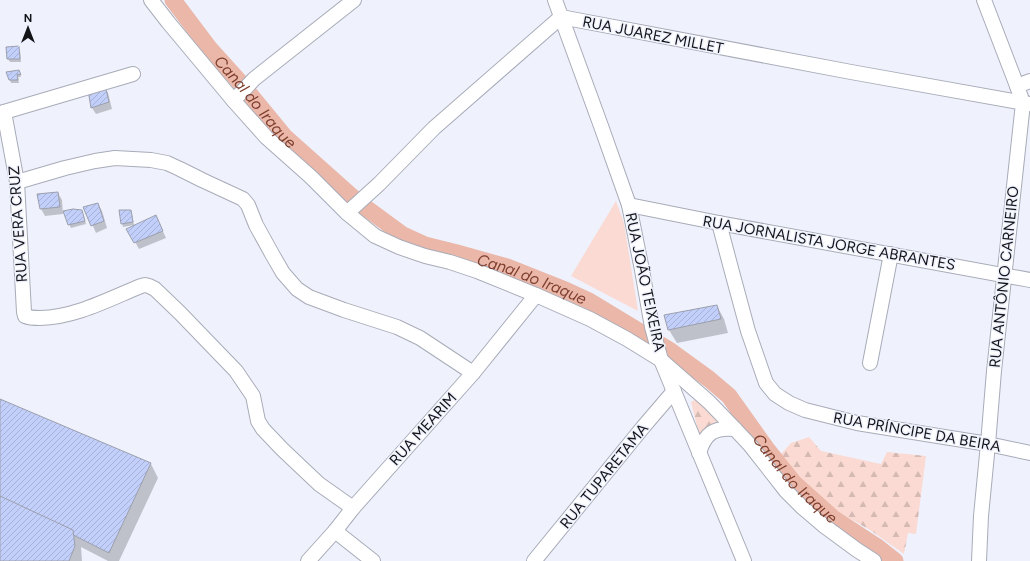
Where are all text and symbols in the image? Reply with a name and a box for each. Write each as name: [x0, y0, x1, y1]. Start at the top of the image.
north arrow: [8, 8, 48, 48]
text: N: [24, 12, 32, 25]
street label: RUA JUAREZ MILLET: [581, 12, 726, 58]
water label: Canal do Iraque: [211, 51, 300, 152]
street label: RUA VERA CRUZ: [5, 165, 31, 283]
street label: RUA ANTÔNIO CARNEIRO: [986, 185, 1022, 369]
street label: RUA JOÃO TEIXEIRA: [621, 211, 669, 353]
street label: RUA JORNALISTA JORGE ABRANTES: [701, 212, 957, 274]
water label: Canal do Iraque: [475, 250, 590, 308]
street label: RUA MEARIM: [386, 389, 460, 469]
street label: RUA PRÍNCIPE DA BEIRA: [832, 408, 1002, 456]
street label: RUA TUPARETAMA: [556, 420, 652, 532]
water label: Canal do Iraque: [749, 430, 842, 527]

